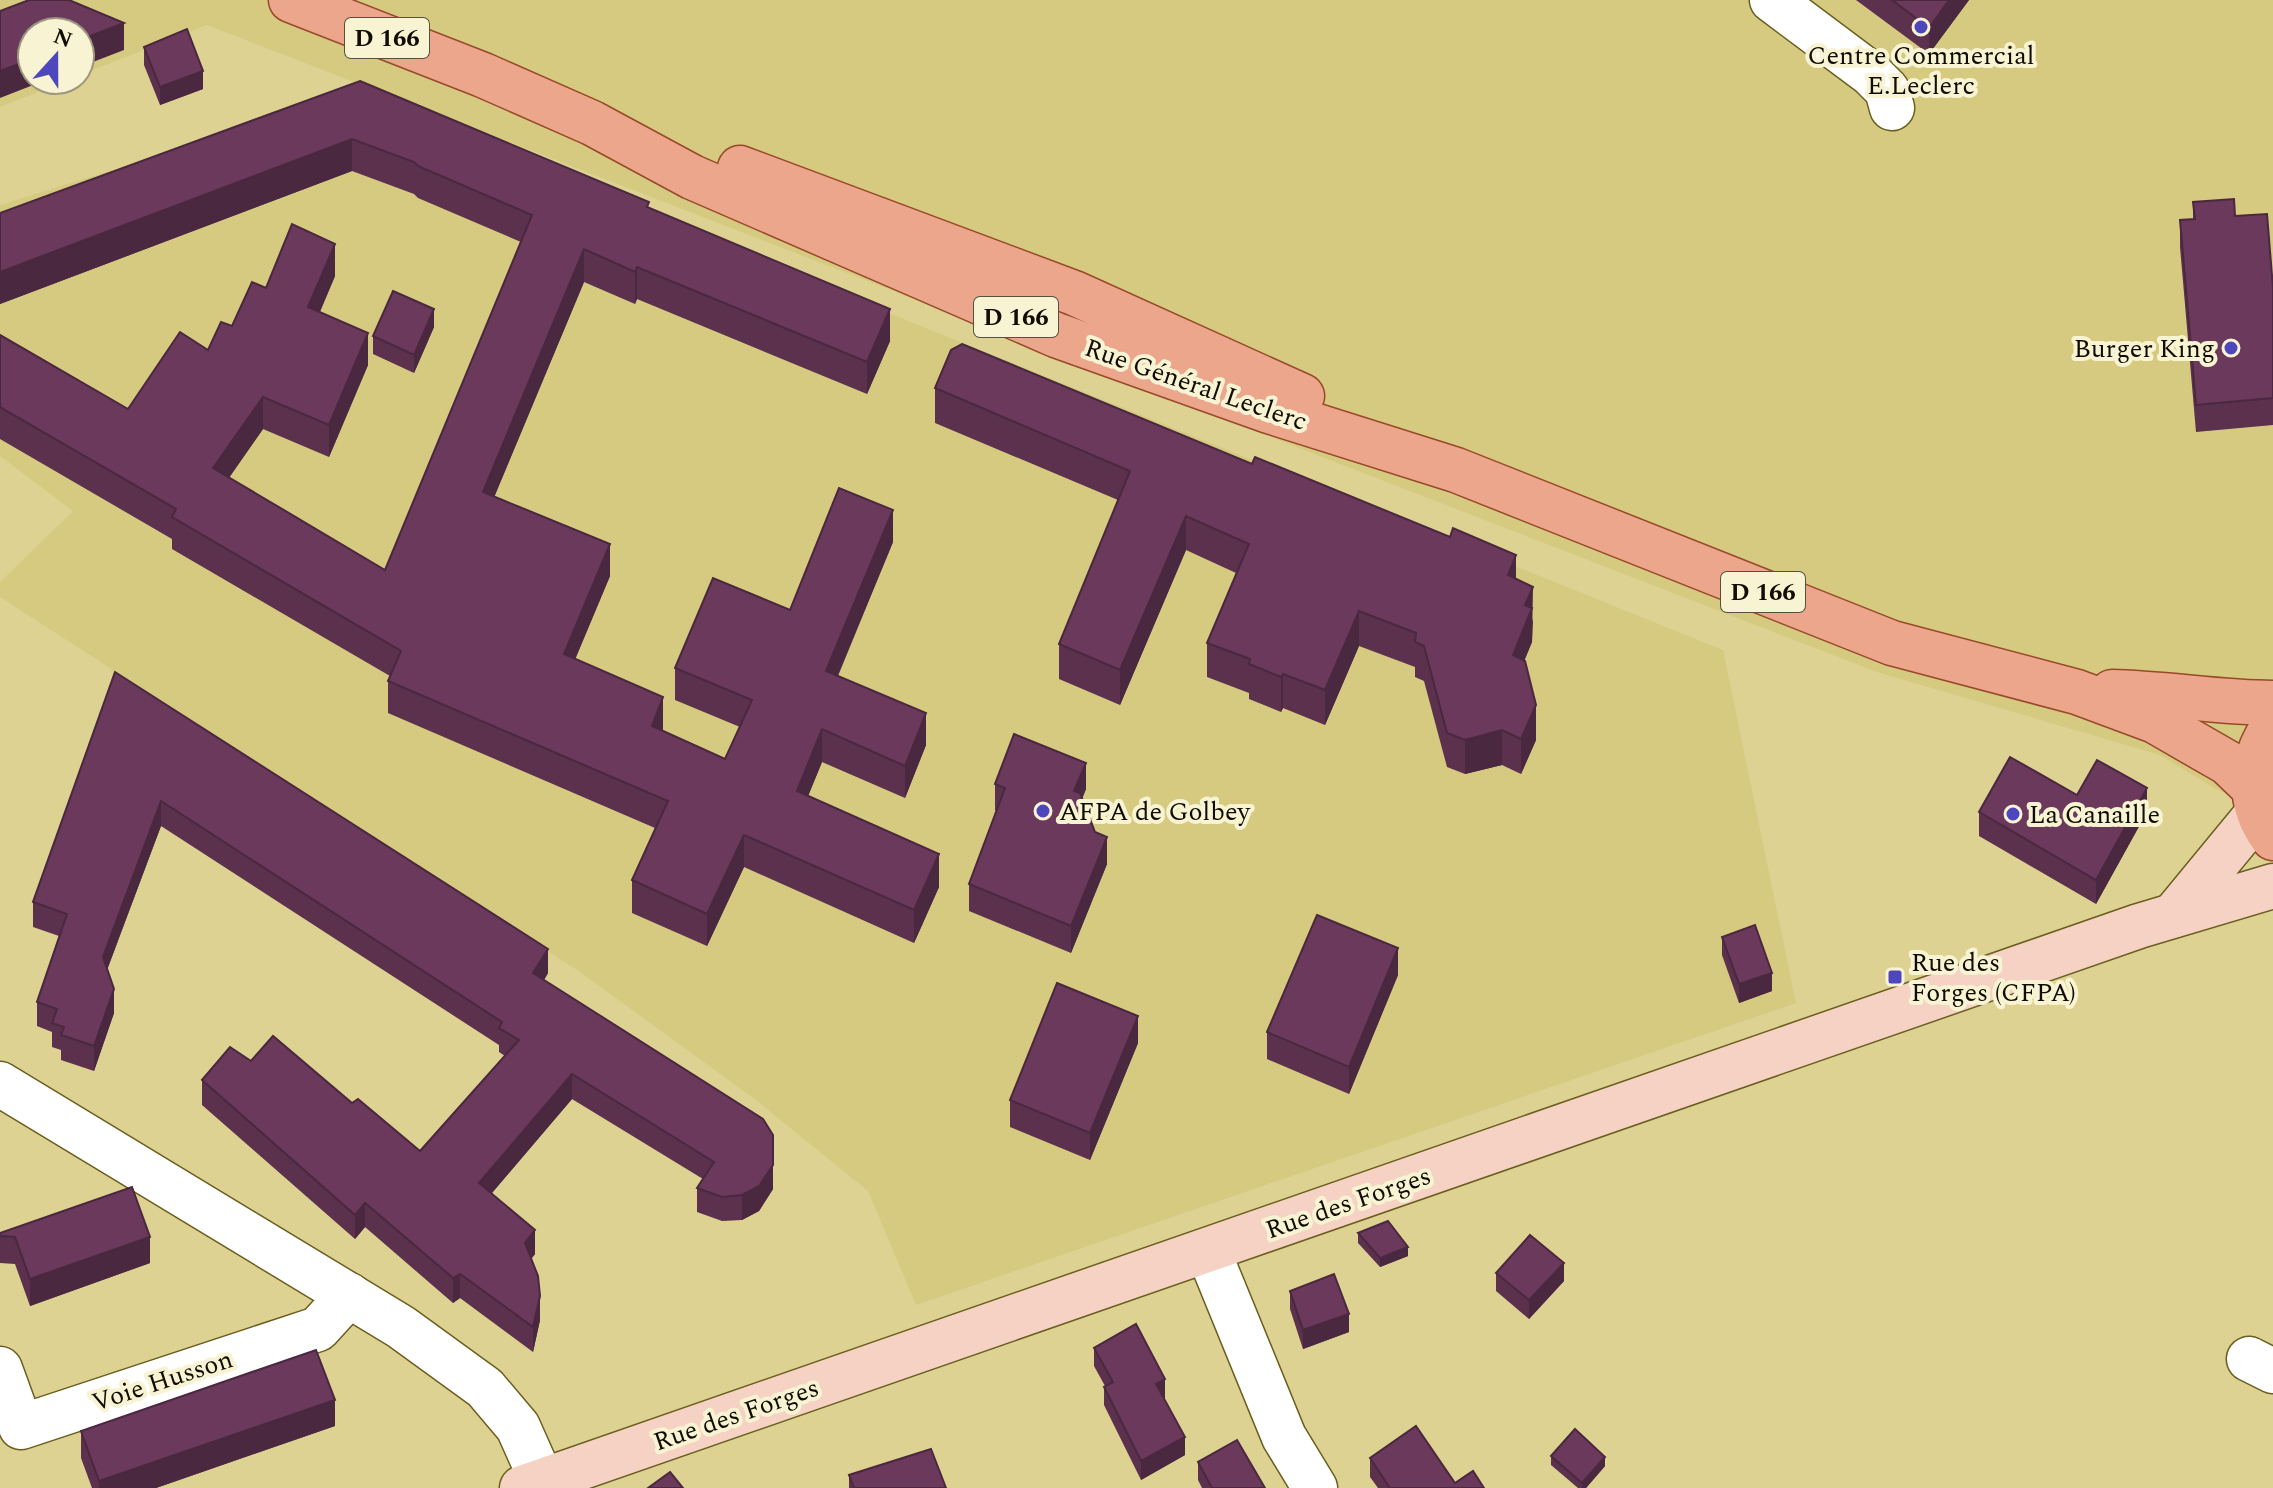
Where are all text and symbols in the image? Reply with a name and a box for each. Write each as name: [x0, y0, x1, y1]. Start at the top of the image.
north arrow: [16, 16, 96, 96]
road number: D 166: [345, 18, 429, 58]
marker: Centre Commercial E.Leclerc: [1912, 18, 1930, 36]
text: N: [48, 20, 77, 57]
place label: Centre Commercial E.Leclerc: [1808, 36, 2034, 106]
road number: D 166: [974, 297, 1058, 337]
street label: Rue Général Leclerc: [1079, 328, 1312, 442]
place label: Burger King: [2074, 329, 2215, 369]
marker: Burger King: [2222, 339, 2240, 357]
road number: D 166: [1721, 572, 1805, 612]
place label: AFPA de Golbey: [1059, 792, 1252, 832]
place label: La Canaille: [2029, 795, 2160, 835]
marker: AFPA de Golbey: [1034, 802, 1052, 820]
marker: La Canaille: [2004, 805, 2022, 823]
place label: Rue des Forges (CFPA): [1911, 943, 2076, 1013]
marker: Rue des Forges (CFPA): [1886, 968, 1904, 986]
street label: Rue des Forges: [1260, 1156, 1437, 1250]
street label: Voie Husson: [87, 1339, 238, 1423]
street label: Rue des Forges: [648, 1368, 825, 1462]

